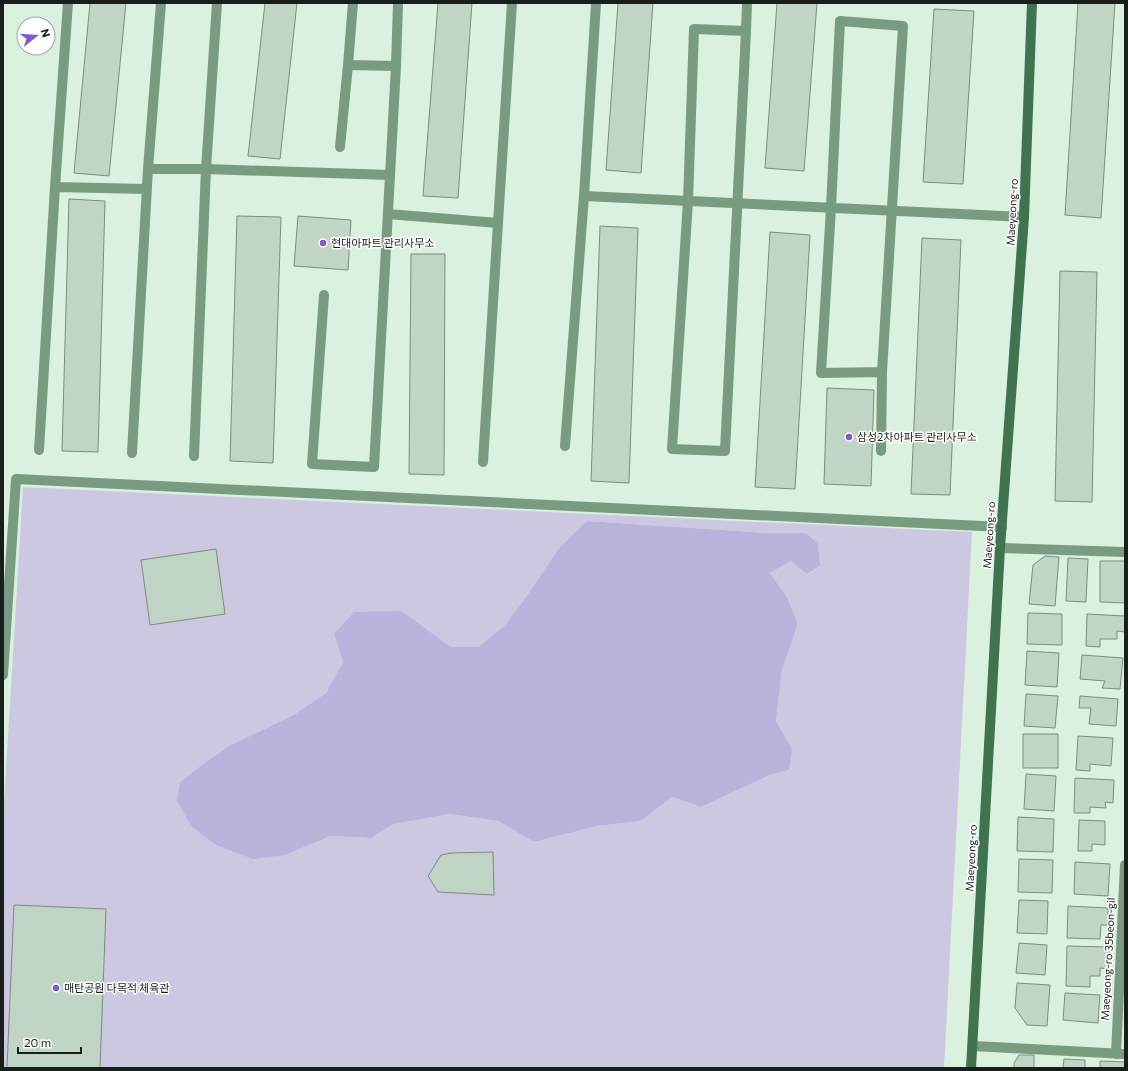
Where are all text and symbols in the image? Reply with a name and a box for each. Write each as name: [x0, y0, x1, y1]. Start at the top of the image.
north arrow: [16, 16, 56, 56]
text: N: [39, 27, 53, 39]
street label: Maeyeong-ro: [1003, 178, 1020, 246]
place label: 현대아파트 관리사무소: [331, 236, 434, 249]
marker: 현대아파트 관리사무소: [318, 238, 328, 248]
place label: 삼성2차아파트 관리사무소: [857, 430, 977, 443]
marker: 삼성2차아파트 관리사무소: [844, 432, 854, 442]
street label: Maeyeong-ro: [980, 501, 997, 569]
street label: Maeyeong-ro: [962, 824, 979, 892]
street label: Maeyeong-ro 35beon-gil: [1098, 897, 1117, 1021]
place label: 매탄공원 다목적 체육관: [64, 981, 169, 994]
marker: 매탄공원 다목적 체육관: [51, 983, 61, 993]
scale bar: [18, 1029, 81, 1055]
text: 20 m: [24, 1035, 51, 1049]

